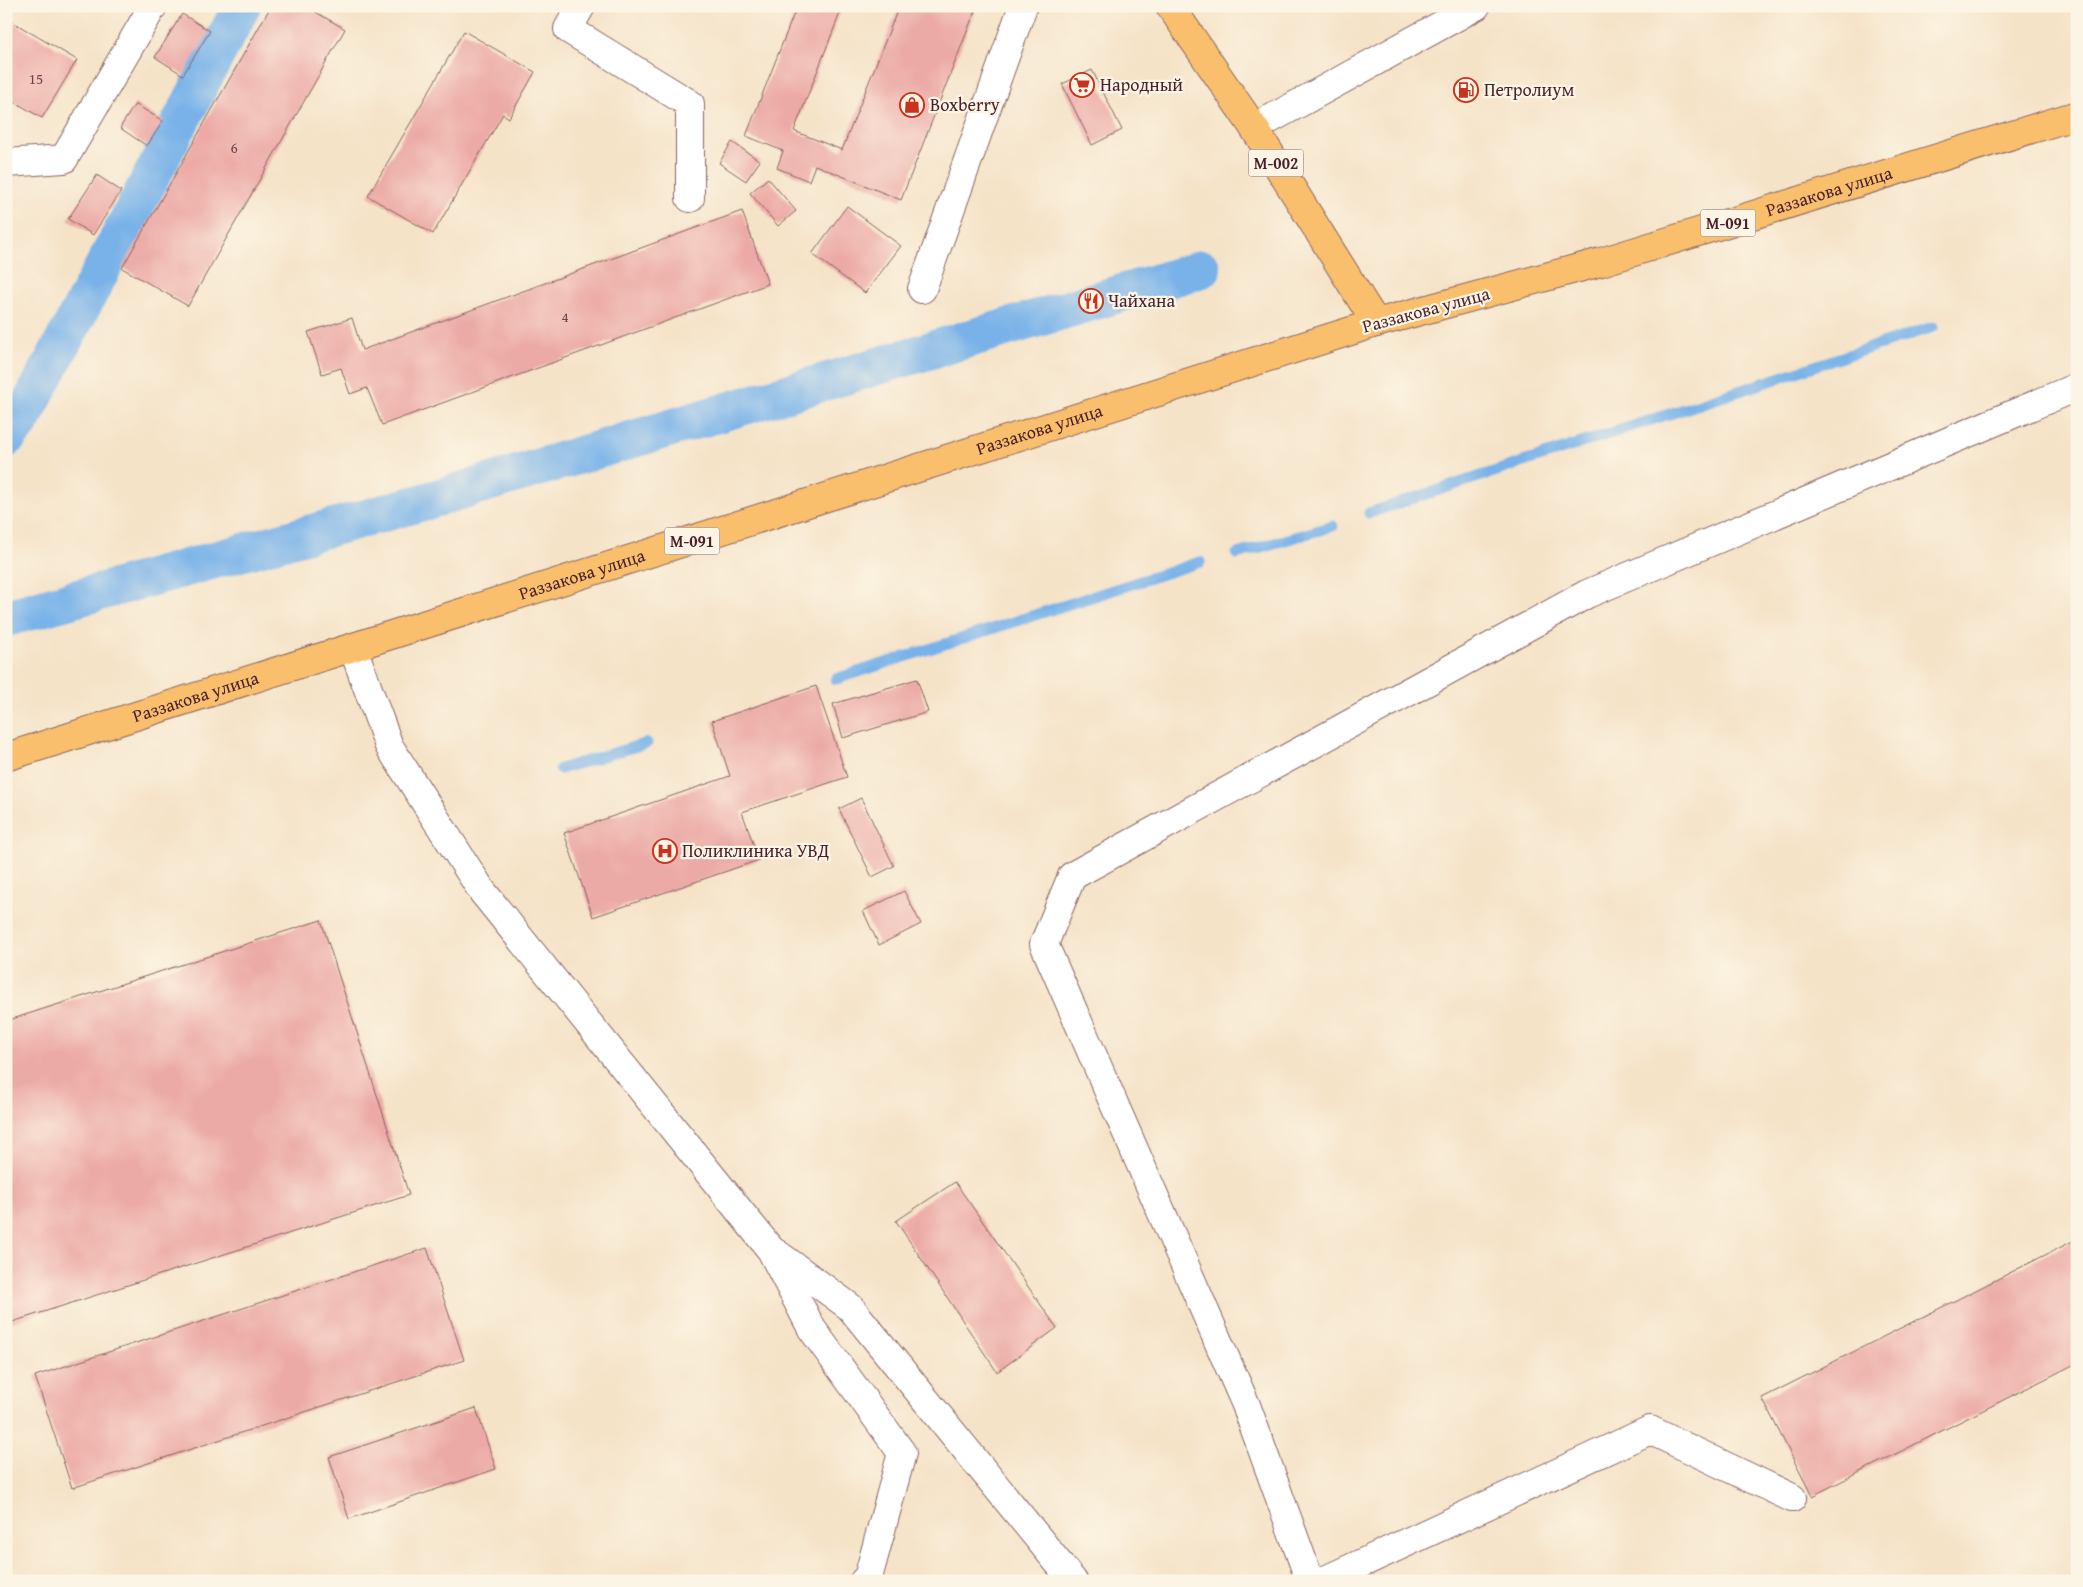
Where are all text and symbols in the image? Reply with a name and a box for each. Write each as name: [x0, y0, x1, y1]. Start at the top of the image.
house number: 15: [29, 68, 43, 89]
place label: Народный: [1100, 71, 1183, 98]
supermarket icon: Народный: [1069, 72, 1095, 98]
place label: Петролиум: [1484, 76, 1574, 103]
fuel station icon: Петролиум: [1453, 77, 1479, 103]
place label: Boxberry: [930, 91, 1000, 118]
shop icon: Boxberry: [899, 92, 925, 118]
house number: 6: [230, 137, 238, 158]
road number: M-002: [1248, 150, 1304, 177]
street label: Раззакова улица: [1762, 159, 1896, 223]
road number: М-091: [1700, 210, 1756, 237]
street label: Раззакова улица: [1359, 279, 1493, 340]
place label: Чайхана: [1108, 287, 1175, 314]
restaurant icon: Чайхана: [1078, 288, 1104, 314]
house number: 4: [561, 306, 569, 327]
street label: Раззакова улица: [973, 396, 1106, 462]
road number: М-091: [664, 528, 720, 554]
street label: Раззакова улица: [515, 541, 649, 607]
street label: Раззакова улица: [129, 664, 263, 729]
place label: Поликлиника УВД: [682, 837, 829, 864]
hospital icon: Поликлиника УВД: [652, 838, 678, 864]

